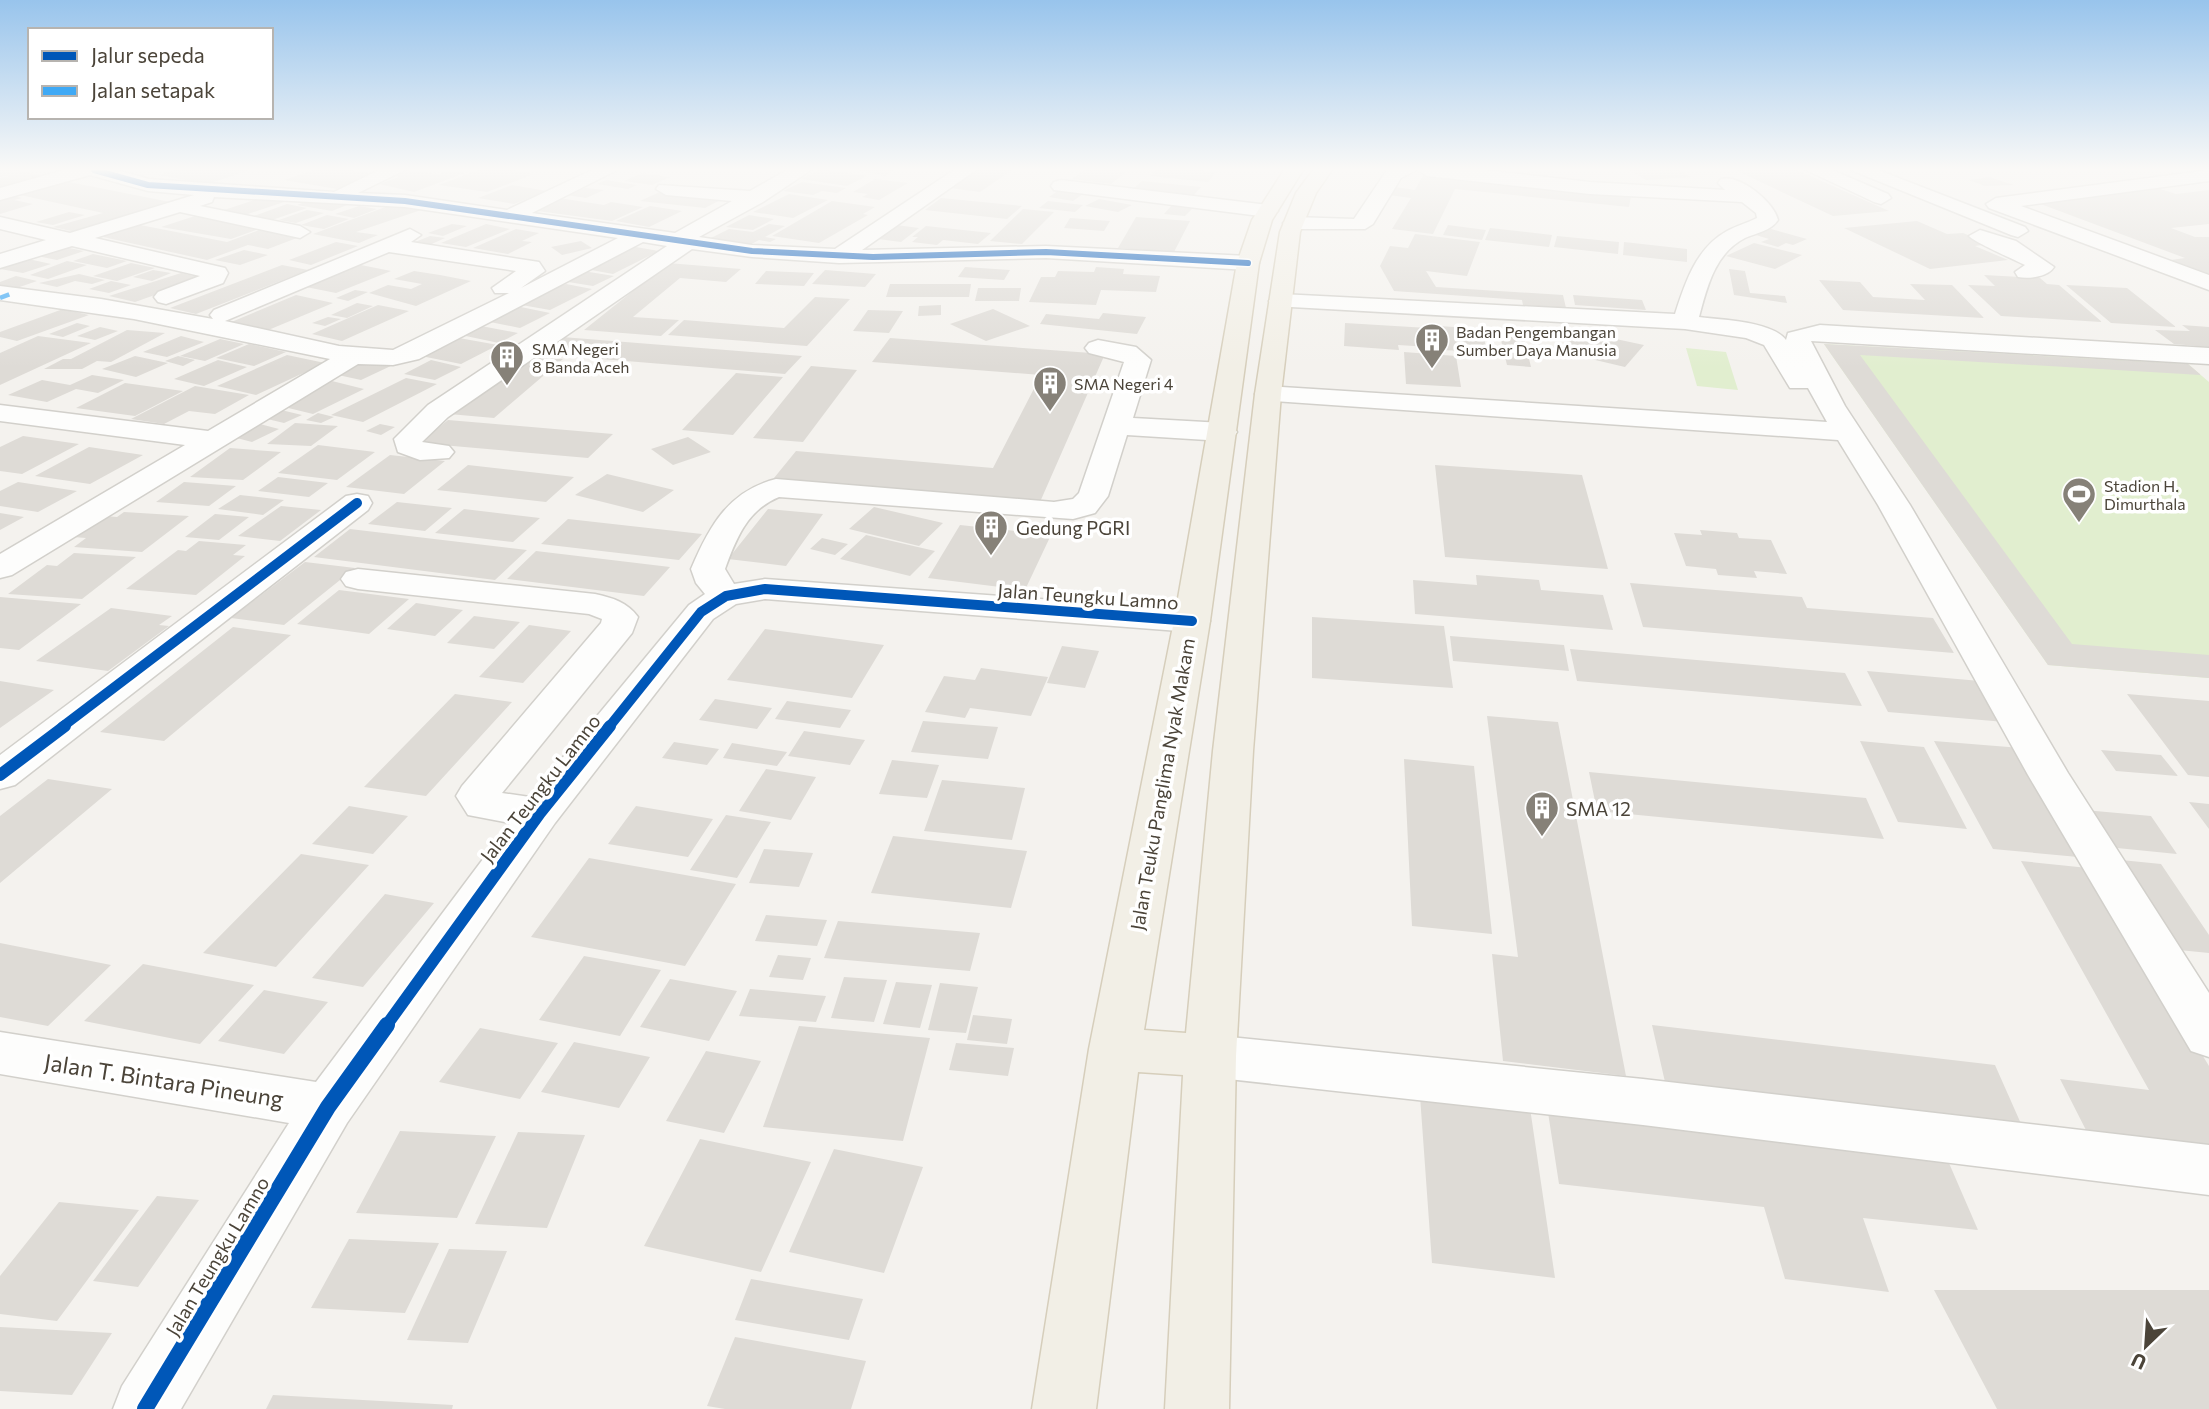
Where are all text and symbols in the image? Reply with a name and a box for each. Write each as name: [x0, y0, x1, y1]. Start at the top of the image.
legend: [28, 28, 273, 119]
text: Jalur sepeda: [91, 42, 205, 67]
text: Jalan setapak: [91, 77, 215, 102]
building icon: Badan Pengembangan Sumber Daya Manusia: [1413, 321, 1451, 370]
place label: Badan Pengembangan Sumber Daya Manusia: [1456, 322, 1617, 359]
building icon: SMA Negeri 8 Banda Aceh: [488, 338, 526, 387]
place label: SMA Negeri 8 Banda Aceh: [532, 339, 630, 376]
building icon: SMA Negeri 4: [1031, 364, 1069, 413]
place label: SMA Negeri 4: [1074, 374, 1174, 393]
sports icon: Stadion H. Dimurthala: [2060, 475, 2098, 524]
place label: Stadion H. Dimurthala: [2104, 476, 2186, 513]
building icon: Gedung PGRI: [972, 508, 1010, 557]
place label: Gedung PGRI: [1016, 516, 1130, 539]
street label: Jalan Teungku Lamno: [997, 578, 1179, 614]
street label: Jalan Teuku Panglima Nyak Makam: [1125, 636, 1199, 932]
street label: Jalan Teungku Lamno: [475, 709, 605, 867]
building icon: SMA 12: [1523, 789, 1561, 838]
place label: SMA 12: [1566, 797, 1631, 820]
street label: Jalan T. Bintara Pineung: [42, 1047, 286, 1113]
street label: Jalan Teungku Lamno: [160, 1172, 274, 1340]
north arrow: [2111, 1311, 2181, 1381]
text: U: [2127, 1349, 2150, 1375]

